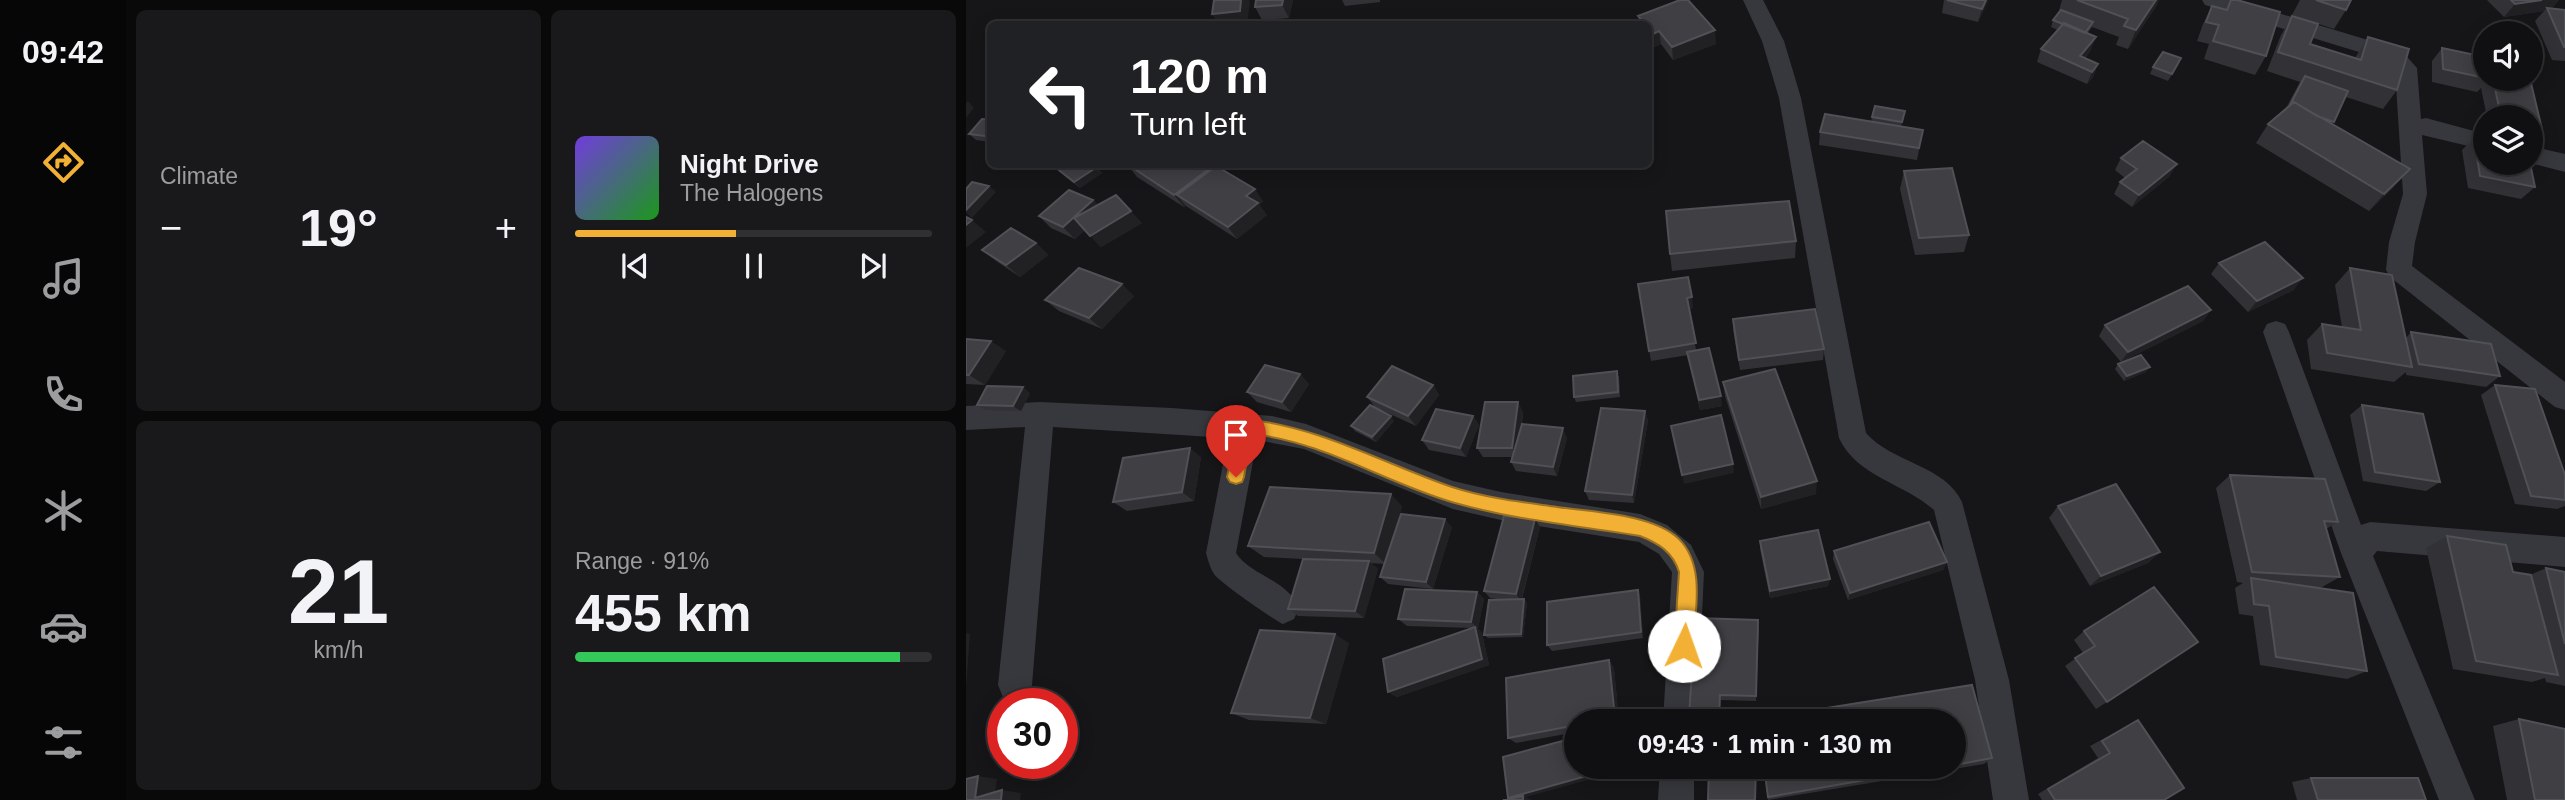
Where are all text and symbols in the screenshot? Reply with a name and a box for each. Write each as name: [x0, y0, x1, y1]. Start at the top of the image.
map controls: [2473, 21, 2543, 175]
button: sound: [2473, 21, 2543, 91]
text: 09:42: [22, 34, 104, 70]
icon: left: [1015, 49, 1106, 140]
text: 120 m: [1130, 49, 1269, 103]
button: layers: [2473, 105, 2543, 175]
text: Turn left: [1130, 106, 1246, 142]
icon: directions: [39, 138, 88, 187]
text: Night Drive: [680, 149, 819, 179]
text: Climate: [160, 163, 238, 189]
text: The Halogens: [680, 180, 823, 206]
text: 19°: [299, 199, 378, 257]
text: −: [160, 207, 182, 249]
text: +: [495, 207, 517, 249]
icon: previous: [616, 247, 654, 285]
icon: pause: [735, 247, 773, 285]
icon: next: [854, 247, 892, 285]
icon: music: [39, 254, 88, 303]
icon: phone: [39, 370, 88, 419]
pin: [1206, 405, 1266, 477]
icon: arrive: [1217, 416, 1255, 454]
icon: climate: [39, 486, 88, 535]
text: 21: [288, 541, 389, 642]
text: Range · 91%: [575, 548, 709, 574]
text: 455 km: [575, 584, 751, 642]
icon: car: [39, 602, 88, 651]
position arrow: [1647, 609, 1721, 683]
text: km/h: [314, 637, 363, 663]
speed limit sign: 30: [987, 688, 1078, 779]
icon: filters: [39, 718, 88, 767]
text: 09:43 · 1 min · 130 m: [1638, 729, 1892, 759]

